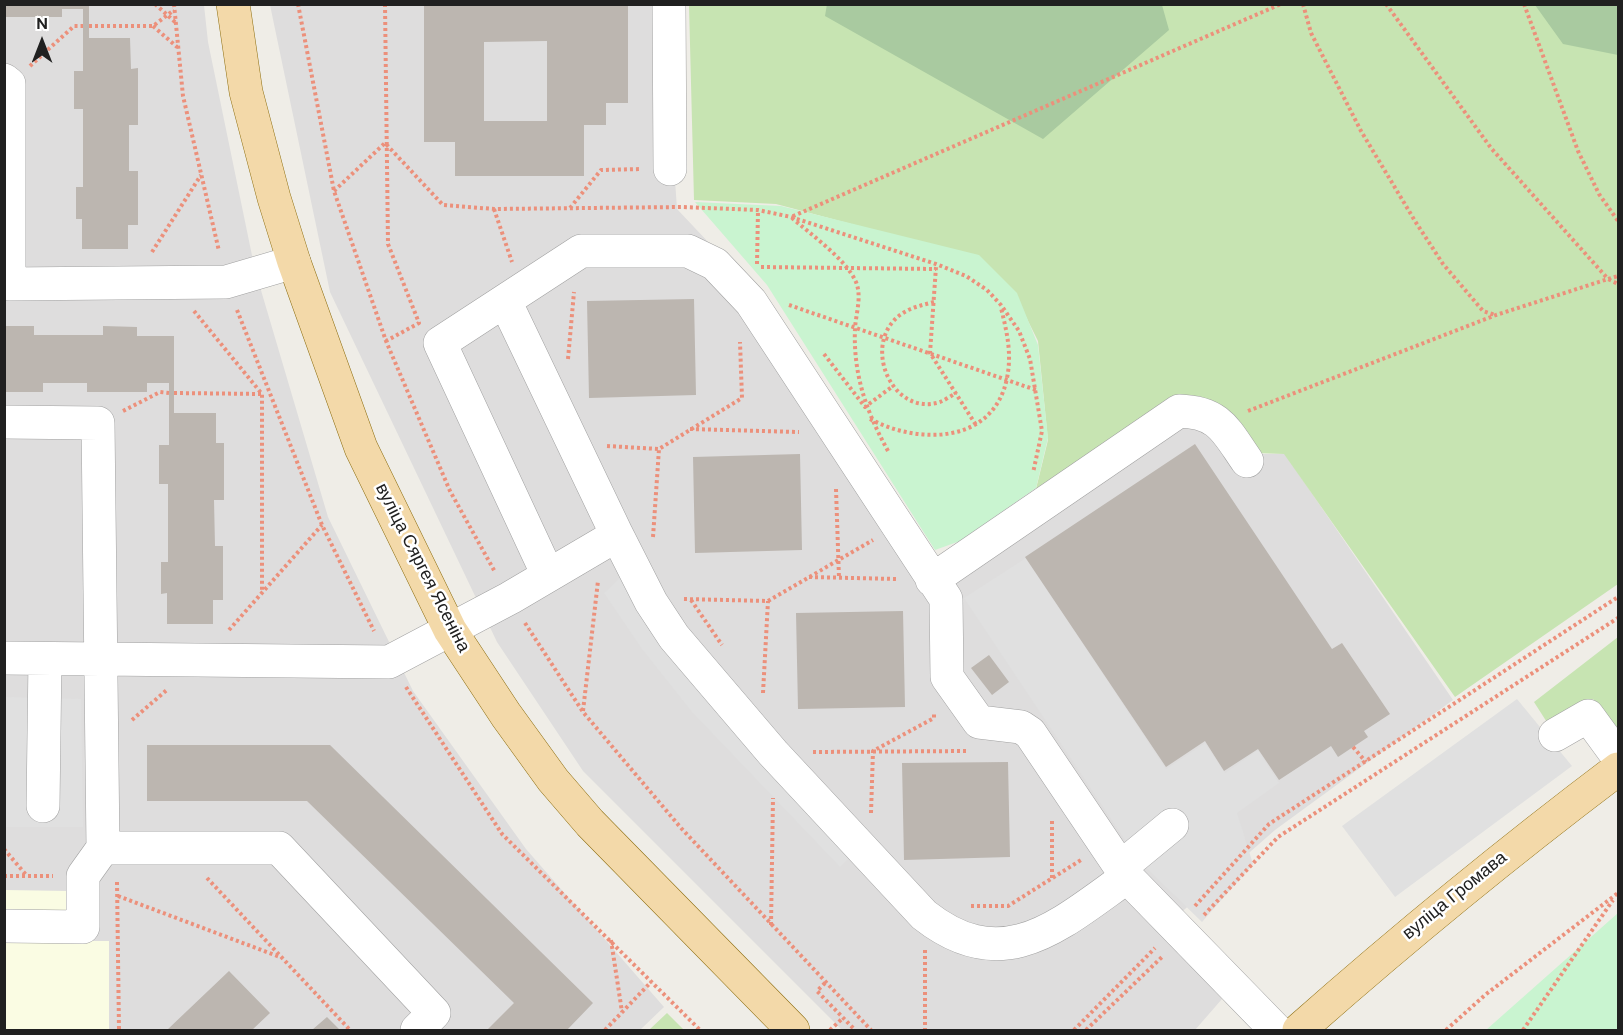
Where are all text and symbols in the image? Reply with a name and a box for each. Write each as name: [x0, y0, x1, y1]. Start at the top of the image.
north arrow: [12, 12, 72, 72]
text: N: [36, 13, 48, 34]
street label: вуліца Сяргея Ясеніна: [370, 480, 474, 656]
street label: вуліца Громава: [1399, 847, 1511, 945]

